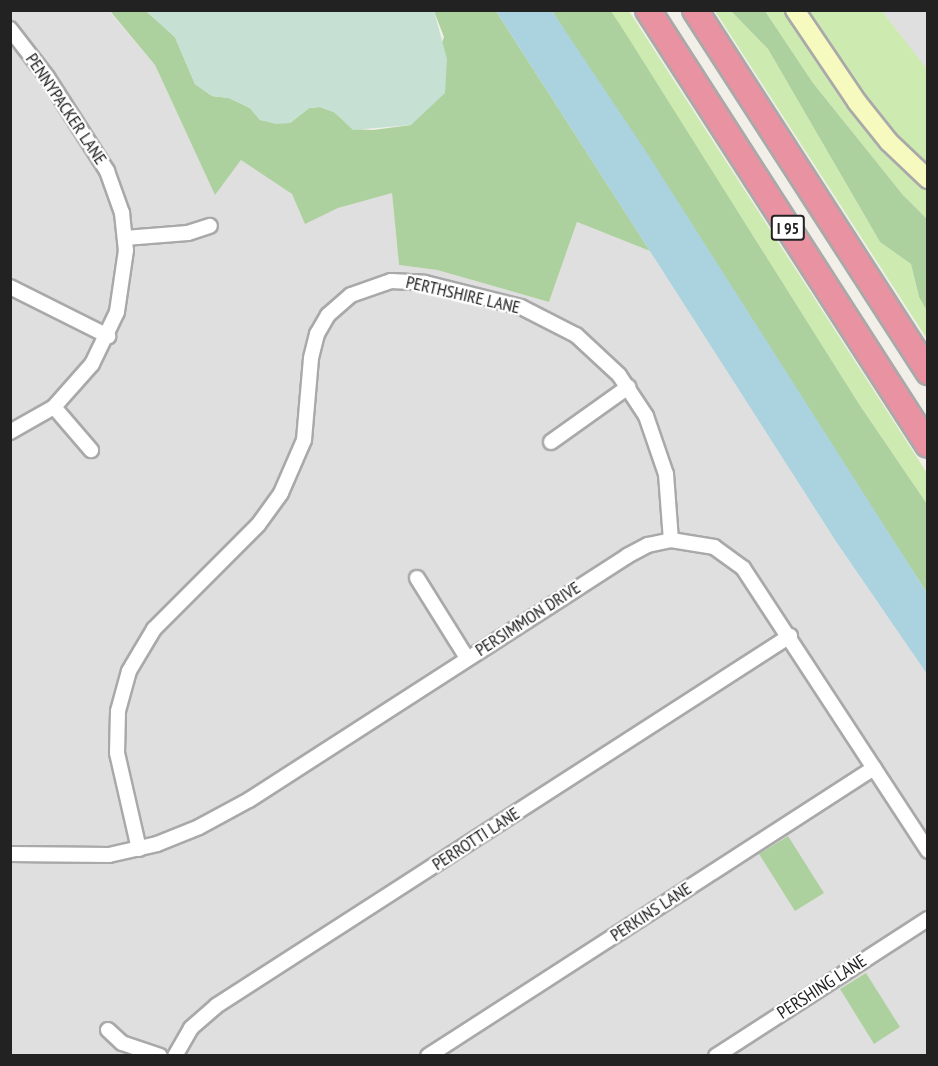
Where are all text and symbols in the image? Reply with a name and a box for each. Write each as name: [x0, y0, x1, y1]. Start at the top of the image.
street label: PENNYPACKER LANE: [21, 49, 111, 169]
road number: I 95: [770, 215, 806, 241]
street label: PERTHSHIRE LANE: [404, 271, 522, 319]
street label: PERSIMMON DRIVE: [471, 577, 585, 661]
street label: PERROTTI LANE: [428, 803, 524, 875]
street label: PERKINS LANE: [606, 878, 696, 946]
street label: PERSHING LANE: [773, 950, 871, 1024]

